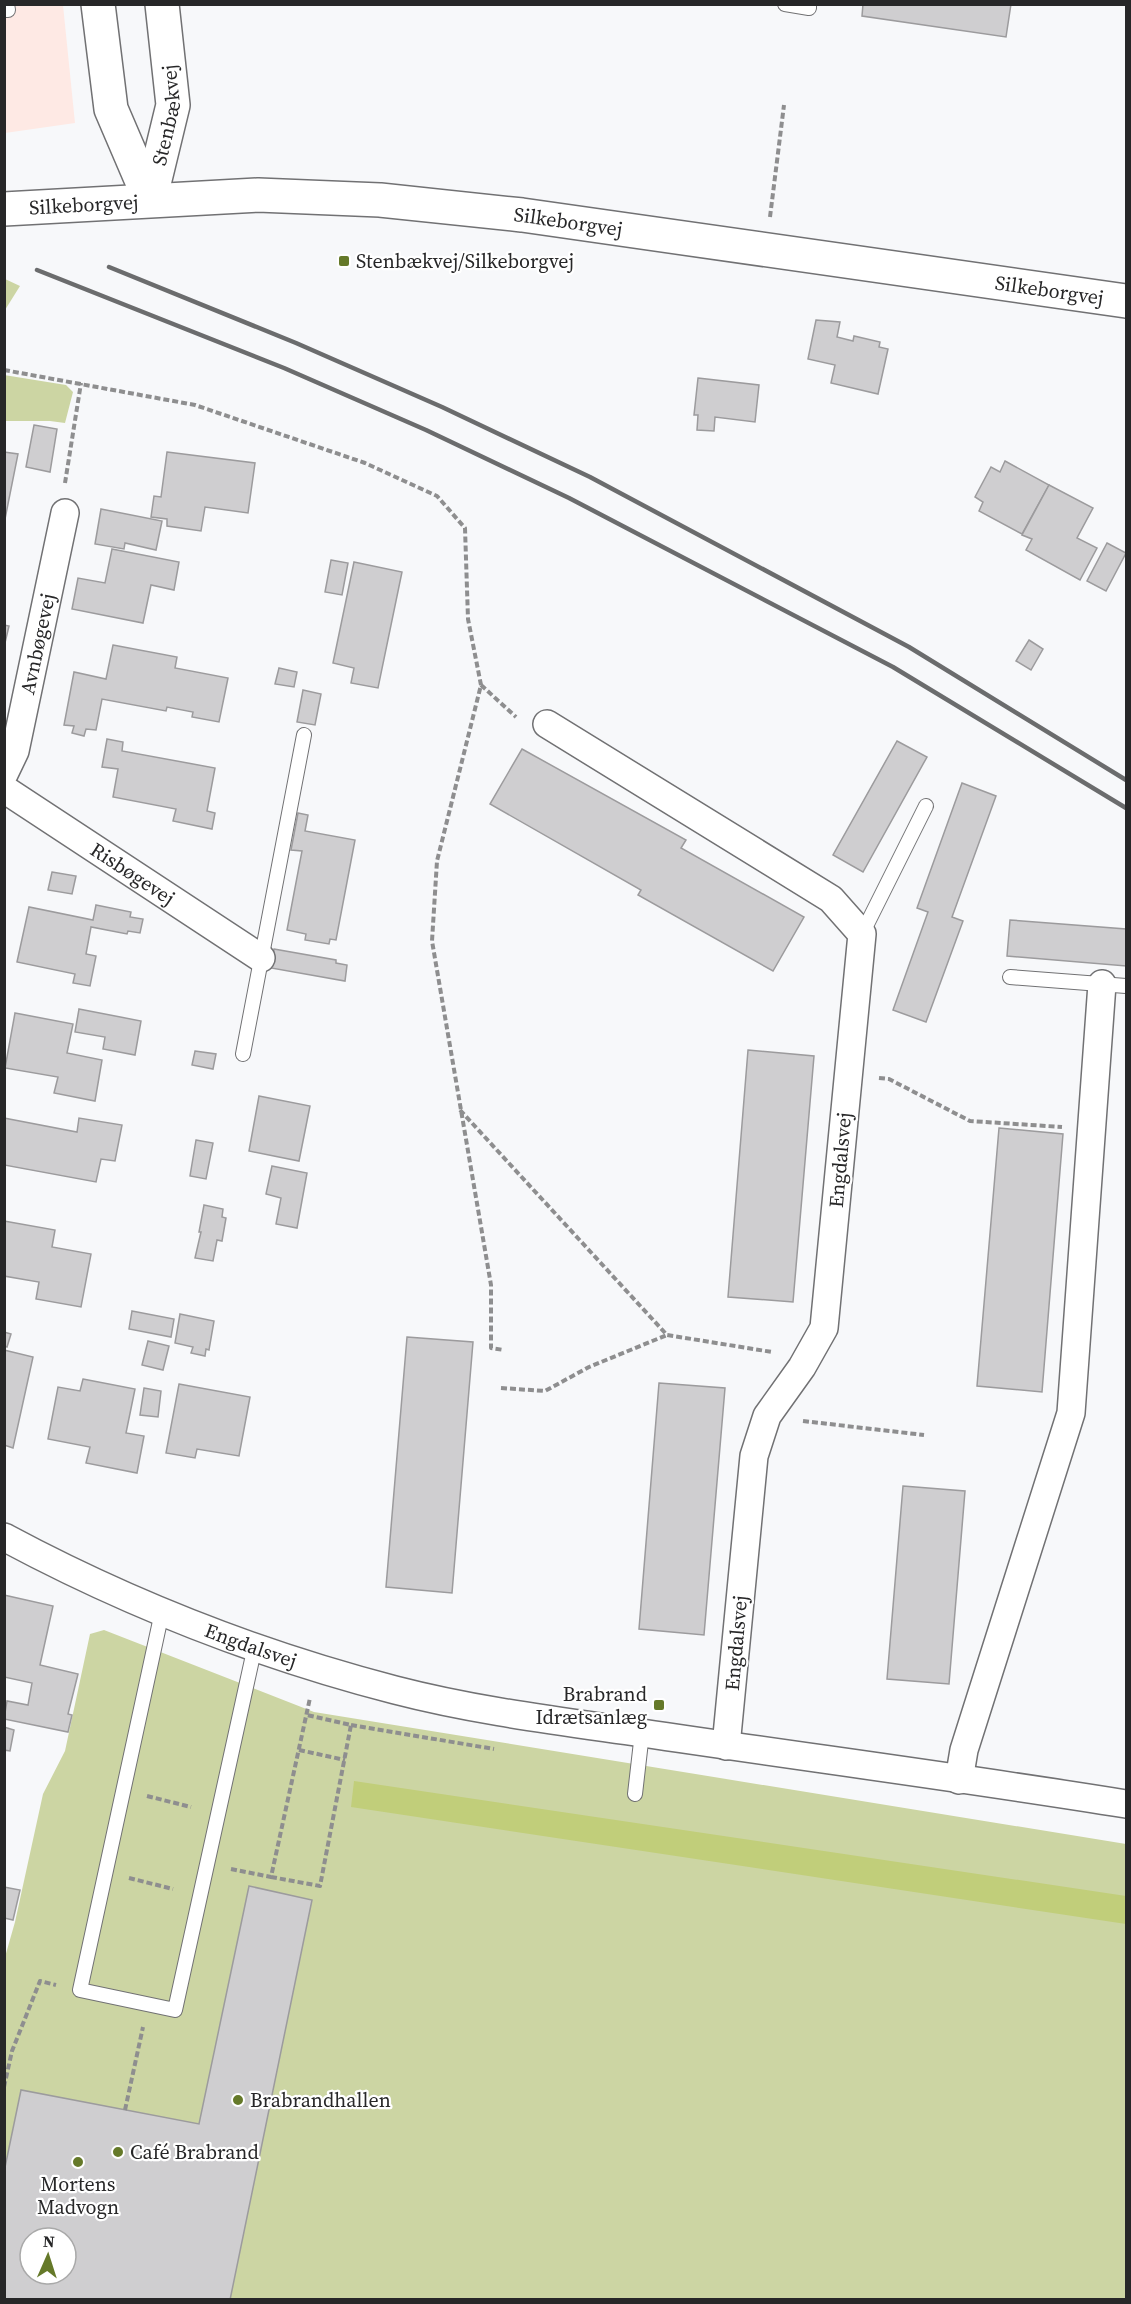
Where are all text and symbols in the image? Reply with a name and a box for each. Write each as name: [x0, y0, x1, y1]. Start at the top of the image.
street label: Stenbækvej: [145, 63, 188, 168]
street label: Silkeborgvej: [28, 188, 139, 222]
street label: Silkeborgvej: [513, 200, 624, 243]
place label: Stenbækvej/Silkeborgvej: [356, 247, 574, 275]
marker: Stenbækvej/Silkeborgvej: [337, 254, 351, 268]
street label: Silkeborgvej: [993, 269, 1106, 312]
street label: Avnbøgevej: [13, 591, 62, 697]
street label: Risbøgevej: [85, 836, 180, 912]
street label: Engdalsvej: [822, 1111, 858, 1209]
street label: Engdalsvej: [718, 1594, 754, 1692]
street label: Engdalsvej: [201, 1616, 300, 1675]
place label: Brabrand Idrætsanlæg: [535, 1680, 648, 1731]
marker: Brabrand Idrætsanlæg: [652, 1698, 666, 1712]
place label: Brabrandhallen: [250, 2086, 391, 2114]
marker: Brabrandhallen: [231, 2093, 245, 2107]
place label: Café Brabrand: [130, 2138, 259, 2166]
marker: Café Brabrand: [111, 2145, 125, 2159]
marker: Mortens Madvogn: [71, 2155, 85, 2169]
place label: Mortens Madvogn: [37, 2170, 119, 2221]
north arrow: [18, 2226, 78, 2286]
text: N: [42, 2230, 56, 2252]

